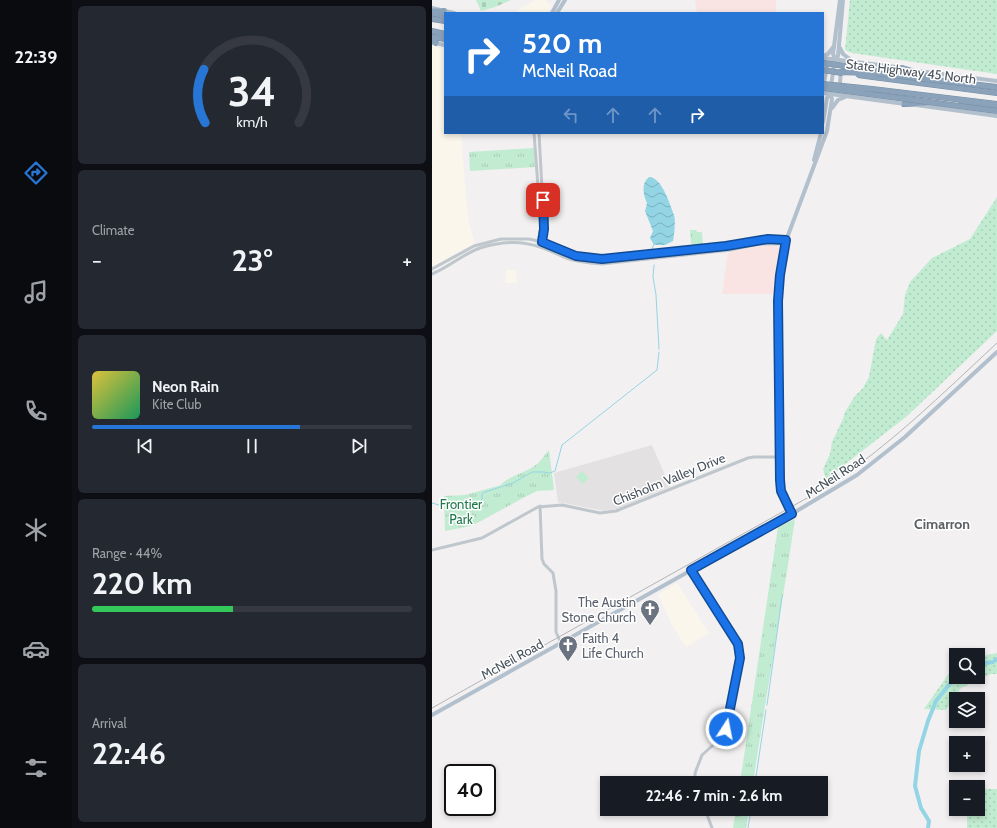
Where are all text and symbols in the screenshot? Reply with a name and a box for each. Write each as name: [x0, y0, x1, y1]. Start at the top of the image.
text: 520 m: [522, 26, 602, 60]
icon: right: [456, 28, 508, 80]
text: 22:39: [15, 46, 57, 68]
street label: State Highway 45 North: [845, 55, 977, 87]
text: McNeil Road: [522, 60, 617, 82]
text: 34: [228, 66, 276, 116]
icon: left: [560, 104, 582, 126]
icon: ahead: [602, 104, 624, 126]
icon: ahead: [644, 104, 666, 126]
icon: right: [686, 104, 708, 126]
text: km/h: [236, 113, 268, 131]
icon: directions: [22, 159, 50, 187]
pin: [526, 183, 560, 217]
icon: arrive: [532, 189, 554, 211]
text: Climate: [92, 222, 134, 238]
text: 23°: [232, 242, 272, 279]
text: −: [92, 247, 102, 274]
text: +: [402, 247, 412, 274]
icon: music: [22, 278, 50, 306]
text: Neon Rain: [152, 378, 219, 396]
text: Kite Club: [152, 396, 201, 412]
icon: phone: [22, 397, 50, 425]
icon: previous: [134, 435, 156, 457]
icon: pause: [241, 435, 263, 457]
icon: next: [348, 435, 370, 457]
street label: Chisholm Valley Drive: [610, 449, 728, 509]
street label: McNeil Road: [802, 451, 868, 501]
park label: Frontier Park: [440, 496, 483, 527]
district label: Cimarron: [914, 515, 970, 533]
icon: climate: [22, 516, 50, 544]
text: Range · 44%: [92, 545, 162, 561]
text: 220 km: [92, 565, 192, 602]
place label: The Austin Stone Church: [562, 594, 636, 625]
church icon: The Austin Stone Church: [639, 598, 661, 626]
place label: Faith 4 Life Church: [582, 630, 644, 661]
church icon: Faith 4 Life Church: [557, 634, 579, 662]
icon: car: [22, 635, 50, 663]
street label: McNeil Road: [478, 635, 546, 683]
map controls: [949, 648, 985, 816]
button: search: [949, 648, 985, 684]
button: layers: [949, 692, 985, 728]
position arrow: [705, 708, 747, 750]
text: Arrival: [92, 715, 127, 731]
text: 22:46: [92, 735, 166, 772]
button: +: [949, 736, 985, 772]
icon: filters: [22, 754, 50, 782]
speed limit sign: 40: [444, 764, 496, 816]
button: −: [949, 780, 985, 816]
text: 22:46 · 7 min · 2.6 km: [646, 787, 782, 805]

